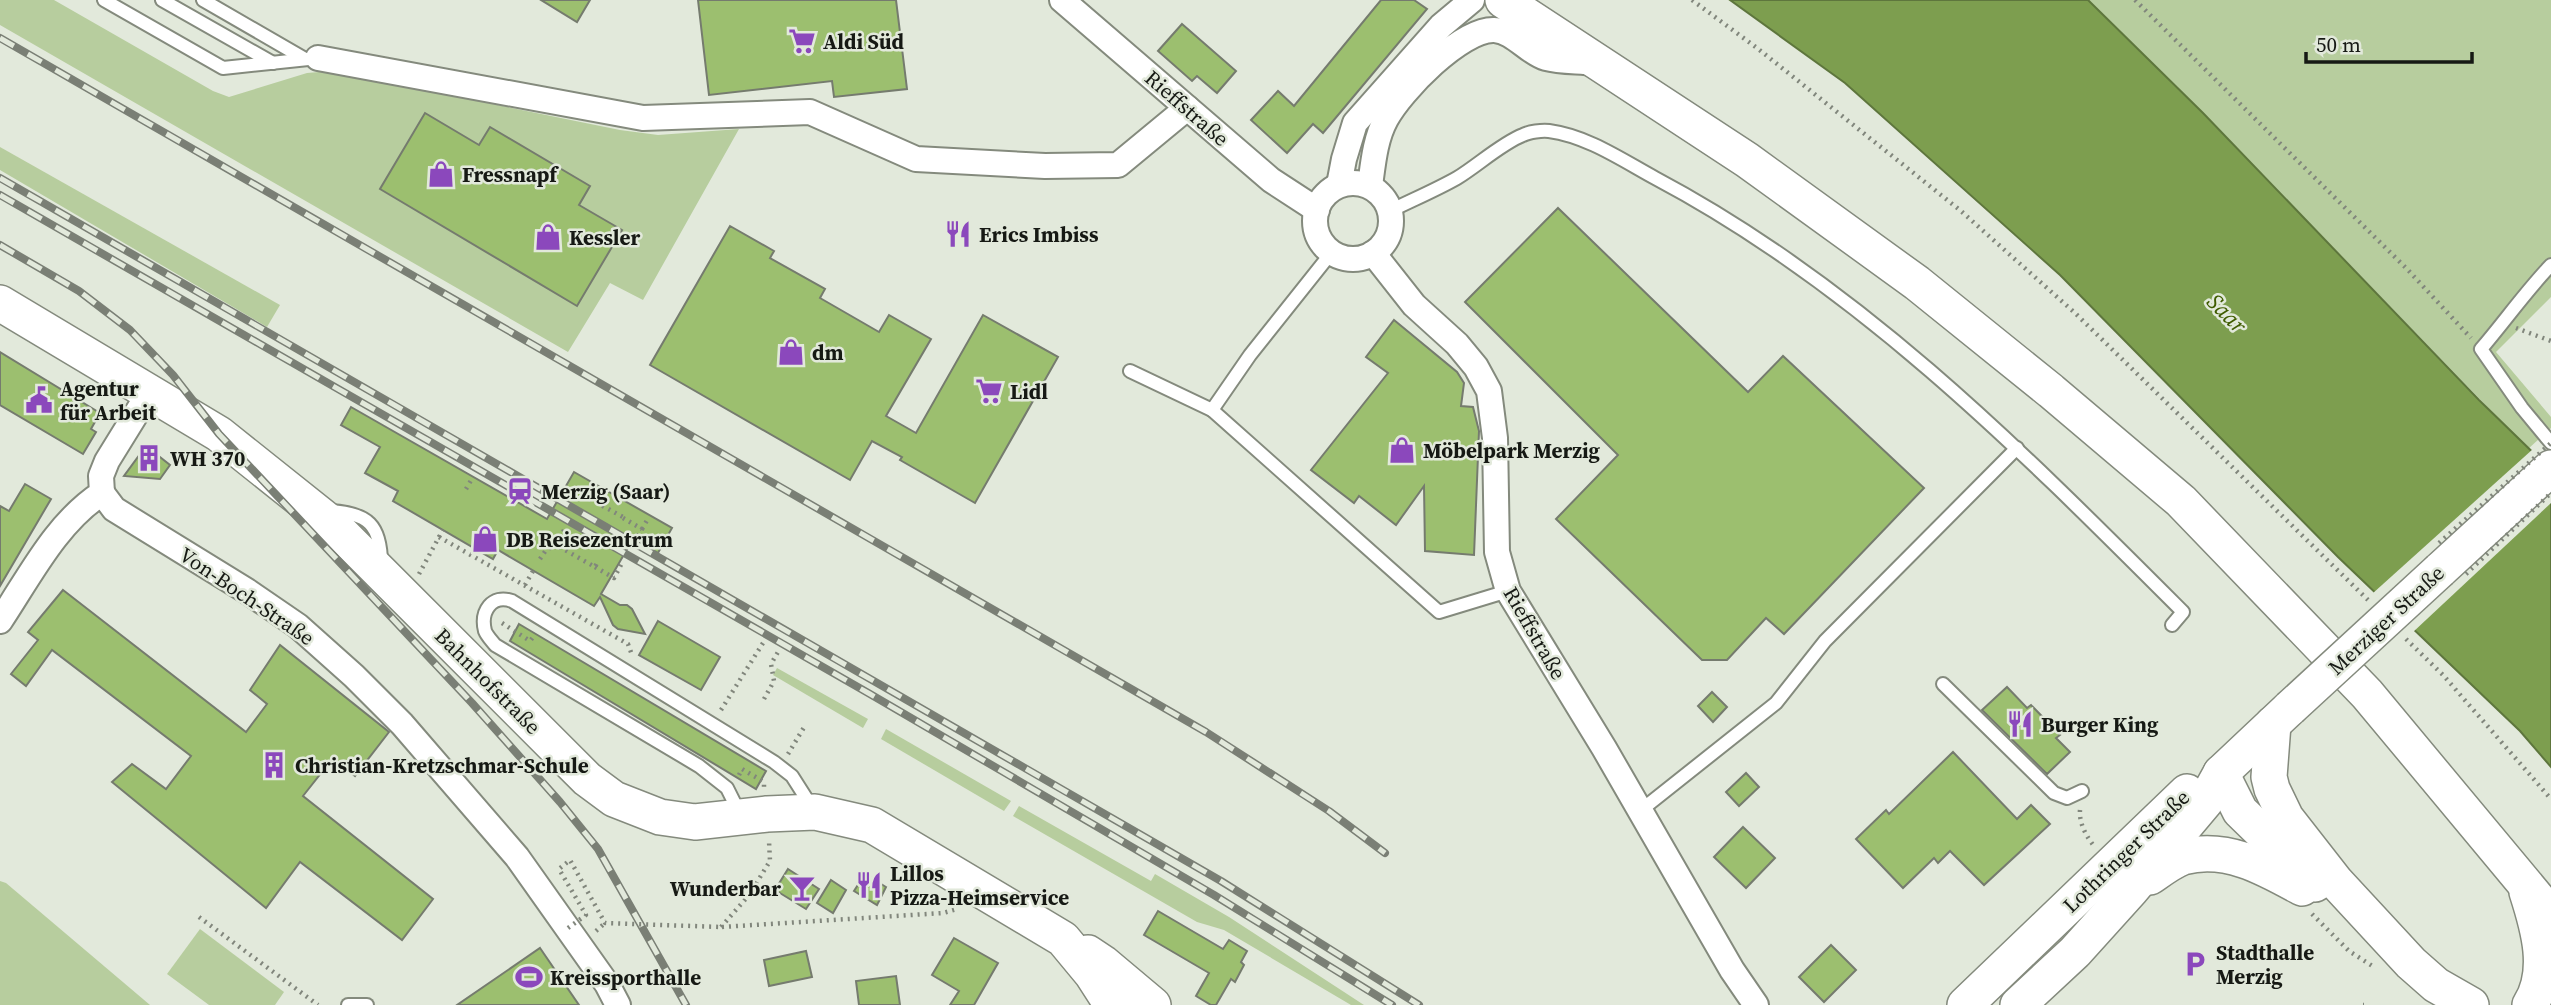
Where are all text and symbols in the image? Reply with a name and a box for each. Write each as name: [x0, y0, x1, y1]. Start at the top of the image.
scale bar: [2306, 21, 2472, 65]
supermarket icon: Aldi Süd: [787, 26, 817, 56]
place label: Aldi Süd: [823, 27, 904, 56]
text: 50 m: [2316, 30, 2361, 59]
street label: Rieffstraße: [1139, 63, 1235, 153]
shop icon: Fressnapf: [426, 159, 456, 189]
place label: Fressnapf: [462, 160, 559, 189]
restaurant icon: Erics Imbiss: [943, 219, 973, 249]
place label: Erics Imbiss: [979, 220, 1099, 249]
shop icon: Kessler: [533, 222, 563, 252]
place label: Kessler: [569, 223, 640, 252]
water label: Saar: [2200, 286, 2255, 341]
shop icon: dm: [776, 337, 806, 367]
place label: dm: [812, 338, 844, 367]
place label: Agentur für Arbeit: [60, 374, 156, 427]
supermarket icon: Lidl: [974, 376, 1004, 406]
place label: Lidl: [1010, 377, 1048, 406]
public building icon: Agentur für Arbeit: [24, 385, 54, 415]
shop icon: Möbelpark Merzig: [1387, 435, 1417, 465]
place label: Möbelpark Merzig: [1423, 436, 1601, 465]
building icon: WH 370: [134, 443, 164, 473]
place label: WH 370: [170, 444, 245, 473]
station icon: Merzig (Saar): [505, 476, 535, 506]
place label: Merzig (Saar): [541, 477, 670, 506]
shop icon: DB Reisezentrum: [470, 524, 500, 554]
place label: DB Reisezentrum: [506, 525, 673, 554]
street label: Von-Boch-Straße: [174, 540, 320, 652]
street label: Merziger Straße: [2322, 559, 2450, 681]
street label: Rieffstraße: [1497, 581, 1573, 685]
street label: Bahnhofstraße: [429, 622, 547, 740]
restaurant icon: Burger King: [2005, 709, 2035, 739]
place label: Burger King: [2041, 710, 2159, 739]
building icon: Christian-Kretzschmar-Schule: [259, 750, 289, 780]
place label: Christian-Kretzschmar-Schule: [295, 751, 589, 780]
street label: Lothringer Straße: [2056, 783, 2196, 919]
place label: Lillos Pizza-Heimservice: [890, 859, 1069, 912]
restaurant icon: Lillos Pizza-Heimservice: [854, 870, 884, 900]
bar icon: Wunderbar: [787, 873, 817, 903]
place label: Wunderbar: [670, 874, 781, 903]
place label: Stadthalle Merzig: [2216, 938, 2314, 991]
parking icon: Stadthalle Merzig: [2180, 949, 2210, 979]
sports icon: Kreissporthalle: [514, 962, 544, 992]
place label: Kreissporthalle: [550, 963, 701, 992]

